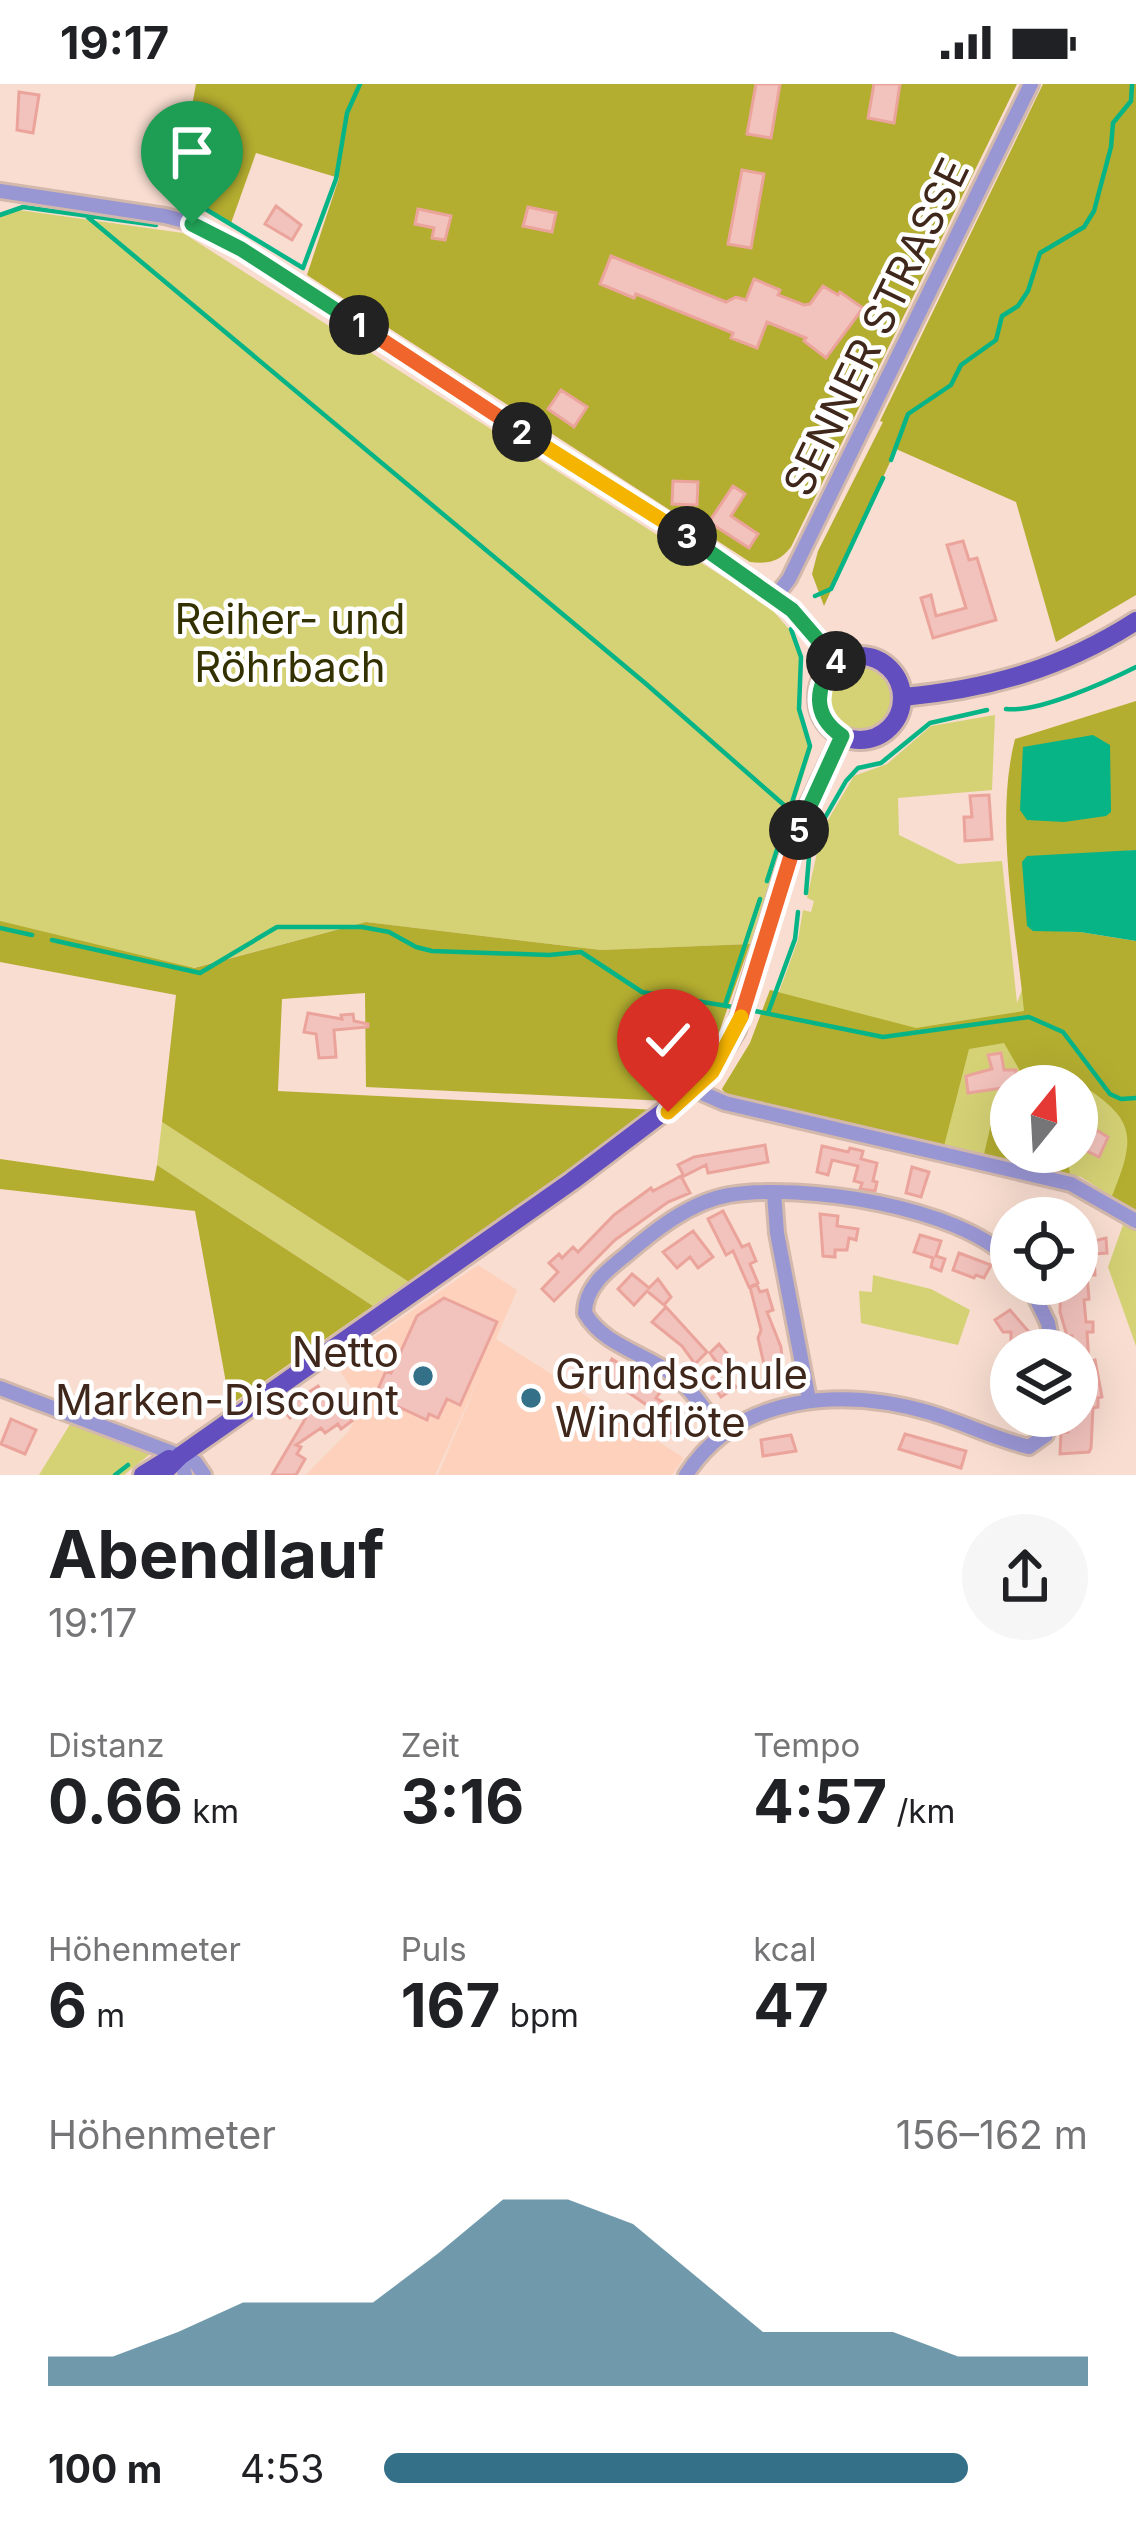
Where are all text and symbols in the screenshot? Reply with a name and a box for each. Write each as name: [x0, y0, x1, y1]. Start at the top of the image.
text: 19:17: [60, 15, 169, 70]
pin: [141, 101, 243, 224]
icon: arrive: [159, 119, 225, 185]
street label: SENNER STRASSE: [772, 150, 979, 504]
pin: 1: [329, 295, 389, 355]
text: 1: [352, 305, 366, 345]
pin: 2: [492, 402, 552, 462]
text: 2: [512, 412, 532, 452]
pin: 3: [657, 506, 717, 566]
text: 3: [676, 516, 698, 556]
park label: Reiher- und Röhrbach: [174, 593, 406, 692]
pin: 4: [806, 631, 866, 691]
text: 4: [825, 641, 847, 681]
pin: 5: [769, 800, 829, 860]
text: 5: [788, 810, 810, 850]
pin: [617, 989, 719, 1112]
icon: check: [635, 1007, 701, 1073]
north arrow: [990, 1065, 1098, 1173]
map controls: [990, 1065, 1098, 1437]
button: locate: [990, 1197, 1098, 1305]
place label: Netto Marken-Discount: [55, 1326, 399, 1425]
button: layers: [990, 1329, 1098, 1437]
place label: Grundschule Windflöte: [555, 1348, 808, 1447]
marker: Netto Marken-Discount: [410, 1363, 436, 1389]
marker: Grundschule Windflöte: [518, 1385, 544, 1411]
text: Abendlauf: [48, 1514, 384, 1594]
button: share: [962, 1514, 1088, 1640]
text: 19:17: [48, 1599, 137, 1646]
text: Distanz: [48, 1725, 164, 1765]
text: Zeit: [401, 1725, 459, 1765]
text: Tempo: [753, 1725, 860, 1765]
text: 0.66: [48, 1765, 183, 1837]
text: 3:16: [401, 1765, 524, 1837]
text: 4:57: [753, 1765, 887, 1837]
text: km: [183, 1791, 239, 1831]
text: /km: [887, 1791, 955, 1831]
text: Höhenmeter: [48, 1929, 241, 1969]
text: Puls: [401, 1929, 467, 1969]
text: kcal: [753, 1929, 816, 1969]
text: 6: [48, 1969, 87, 2041]
text: 167: [401, 1969, 500, 2041]
text: 47: [753, 1969, 829, 2041]
text: m: [87, 1995, 125, 2035]
text: bpm: [500, 1995, 579, 2035]
text: Höhenmeter: [48, 2111, 276, 2158]
text: 156–162 m: [896, 2111, 1088, 2158]
text: 100 m: [48, 2445, 162, 2492]
text: 4:53: [240, 2445, 324, 2492]

